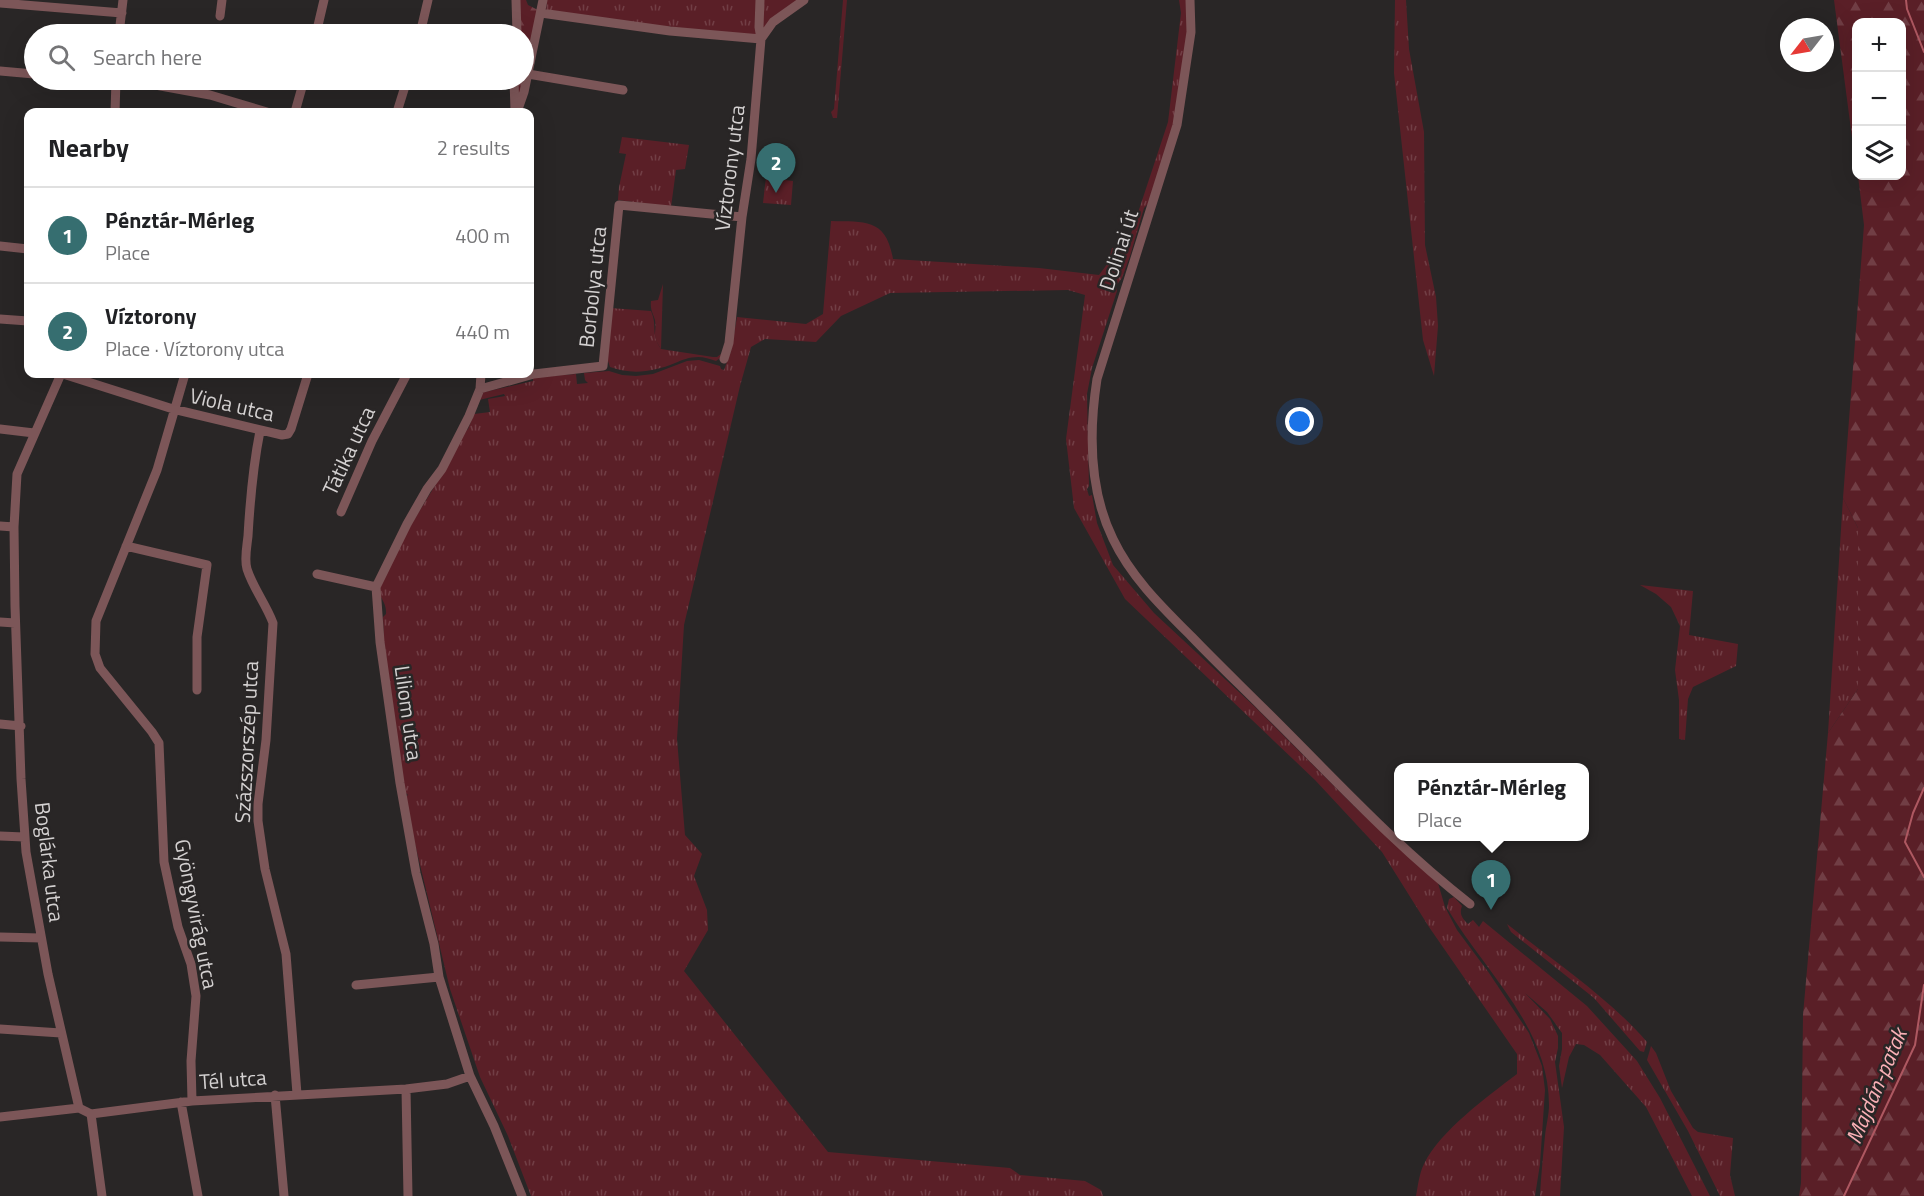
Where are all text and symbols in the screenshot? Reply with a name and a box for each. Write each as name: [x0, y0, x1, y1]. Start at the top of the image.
north arrow: [1780, 18, 1834, 72]
map controls: [1852, 18, 1906, 180]
button: +: [1852, 18, 1906, 72]
search box: [24, 24, 534, 90]
text: Search here: [93, 40, 202, 74]
icon: search: [45, 41, 78, 74]
button: −: [1852, 72, 1906, 126]
street label: Víztorony utca: [705, 102, 753, 233]
button: layers: [1852, 126, 1906, 180]
text: Nearby: [48, 128, 129, 167]
text: 2 results: [437, 132, 510, 163]
pin: 2: [756, 144, 796, 193]
text: Pénztár-Mérleg: [105, 203, 254, 237]
street label: Dolinai út: [1090, 204, 1146, 294]
text: 1: [62, 220, 73, 251]
text: 400 m: [455, 220, 510, 251]
street label: Borbolya utca: [570, 224, 614, 349]
text: Place: [105, 237, 150, 268]
text: Víztorony: [105, 299, 197, 333]
text: 2: [62, 316, 73, 347]
text: 440 m: [455, 316, 510, 347]
text: Place · Víztorony utca: [105, 333, 284, 364]
street label: Viola utca: [187, 379, 278, 429]
street label: Tátika utca: [314, 400, 383, 500]
your location: [1285, 407, 1314, 436]
street label: Százszorszép utca: [226, 660, 266, 824]
street label: Liliom utca: [386, 663, 432, 763]
popup: [1394, 763, 1589, 841]
text: Pénztár-Mérleg: [1417, 770, 1566, 804]
street label: Boglárka utca: [27, 800, 73, 924]
text: Place: [1417, 804, 1462, 835]
street label: Gyöngyvirág utca: [167, 836, 227, 992]
pin: 1: [1472, 860, 1510, 910]
water label: Majdán-patak: [1836, 1021, 1916, 1149]
street label: Tél utca: [198, 1061, 268, 1097]

